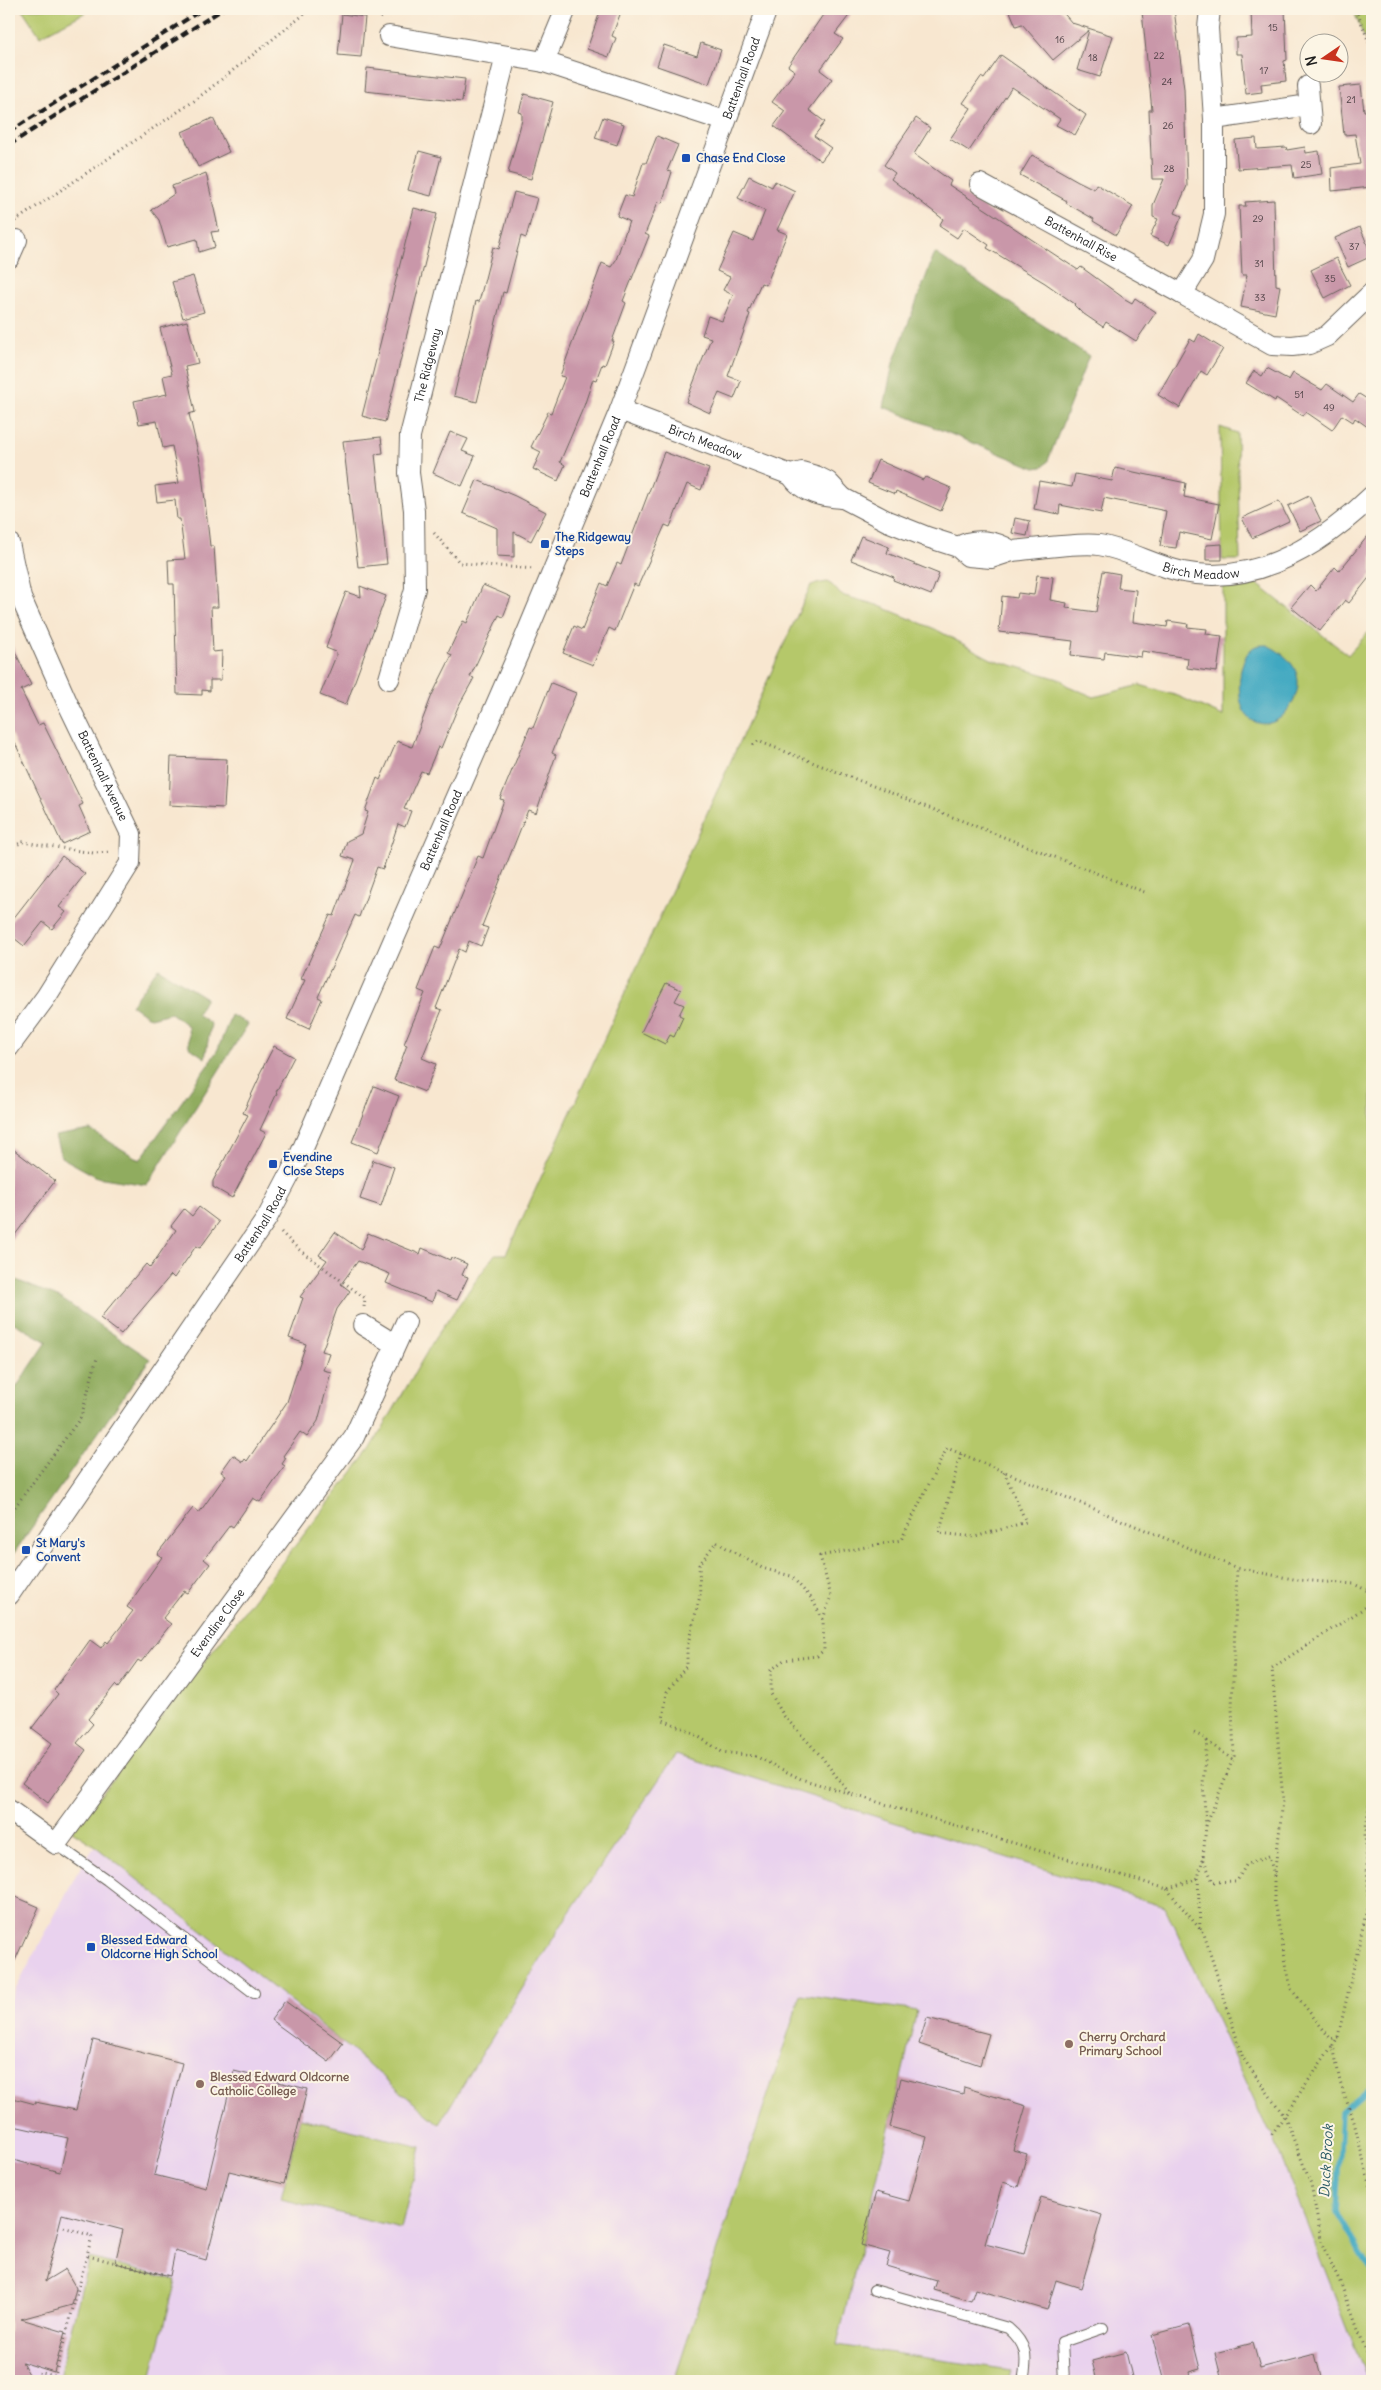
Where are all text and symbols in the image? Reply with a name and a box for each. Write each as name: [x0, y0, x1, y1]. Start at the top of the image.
house number: 15: [1268, 21, 1278, 34]
north arrow: [1298, 32, 1348, 82]
house number: 16: [1055, 33, 1065, 46]
street label: Battenhall Road: [719, 35, 763, 121]
house number: 22: [1154, 49, 1165, 62]
house number: 18: [1088, 51, 1098, 64]
text: N: [1301, 54, 1321, 68]
house number: 17: [1260, 64, 1269, 77]
house number: 24: [1161, 75, 1173, 88]
house number: 21: [1346, 93, 1356, 106]
house number: 26: [1162, 119, 1174, 132]
place label: Chase End Close: [696, 150, 786, 165]
marker: Chase End Close: [680, 152, 692, 164]
house number: 25: [1300, 158, 1312, 171]
house number: 28: [1163, 162, 1175, 175]
house number: 29: [1252, 212, 1264, 225]
street label: Battenhall Rise: [1042, 213, 1120, 264]
house number: 37: [1349, 240, 1359, 253]
house number: 31: [1254, 257, 1264, 270]
house number: 35: [1324, 272, 1336, 285]
house number: 33: [1254, 291, 1266, 304]
street label: The Ridgeway: [411, 326, 444, 404]
house number: 51: [1294, 388, 1304, 401]
house number: 49: [1323, 401, 1335, 414]
street label: Battenhall Road: [576, 414, 624, 499]
street label: Birch Meadow: [666, 421, 745, 463]
place label: The Ridgeway Steps: [555, 529, 631, 559]
marker: The Ridgeway Steps: [539, 538, 551, 550]
street label: Birch Meadow: [1161, 559, 1241, 582]
street label: Battenhall Avenue: [75, 728, 131, 823]
street label: Battenhall Road: [417, 788, 465, 873]
place label: Evendine Close Steps: [283, 1149, 345, 1179]
marker: Evendine Close Steps: [267, 1158, 279, 1170]
street label: Battenhall Road: [231, 1184, 289, 1265]
place label: St Mary's Convent: [36, 1535, 86, 1564]
marker: St Mary's Convent: [20, 1544, 32, 1556]
street label: Evendine Close: [187, 1585, 248, 1660]
place label: Blessed Edward Oldcorne High School: [101, 1932, 218, 1962]
marker: Blessed Edward Oldcorne High School: [85, 1941, 97, 1953]
place label: Cherry Orchard Primary School: [1079, 2029, 1166, 2059]
marker: Cherry Orchard Primary School: [1063, 2038, 1075, 2050]
place label: Blessed Edward Oldcorne Catholic College: [210, 2069, 350, 2099]
marker: Blessed Edward Oldcorne Catholic College: [194, 2078, 206, 2090]
water label: Duck Brook: [1315, 2123, 1337, 2198]

